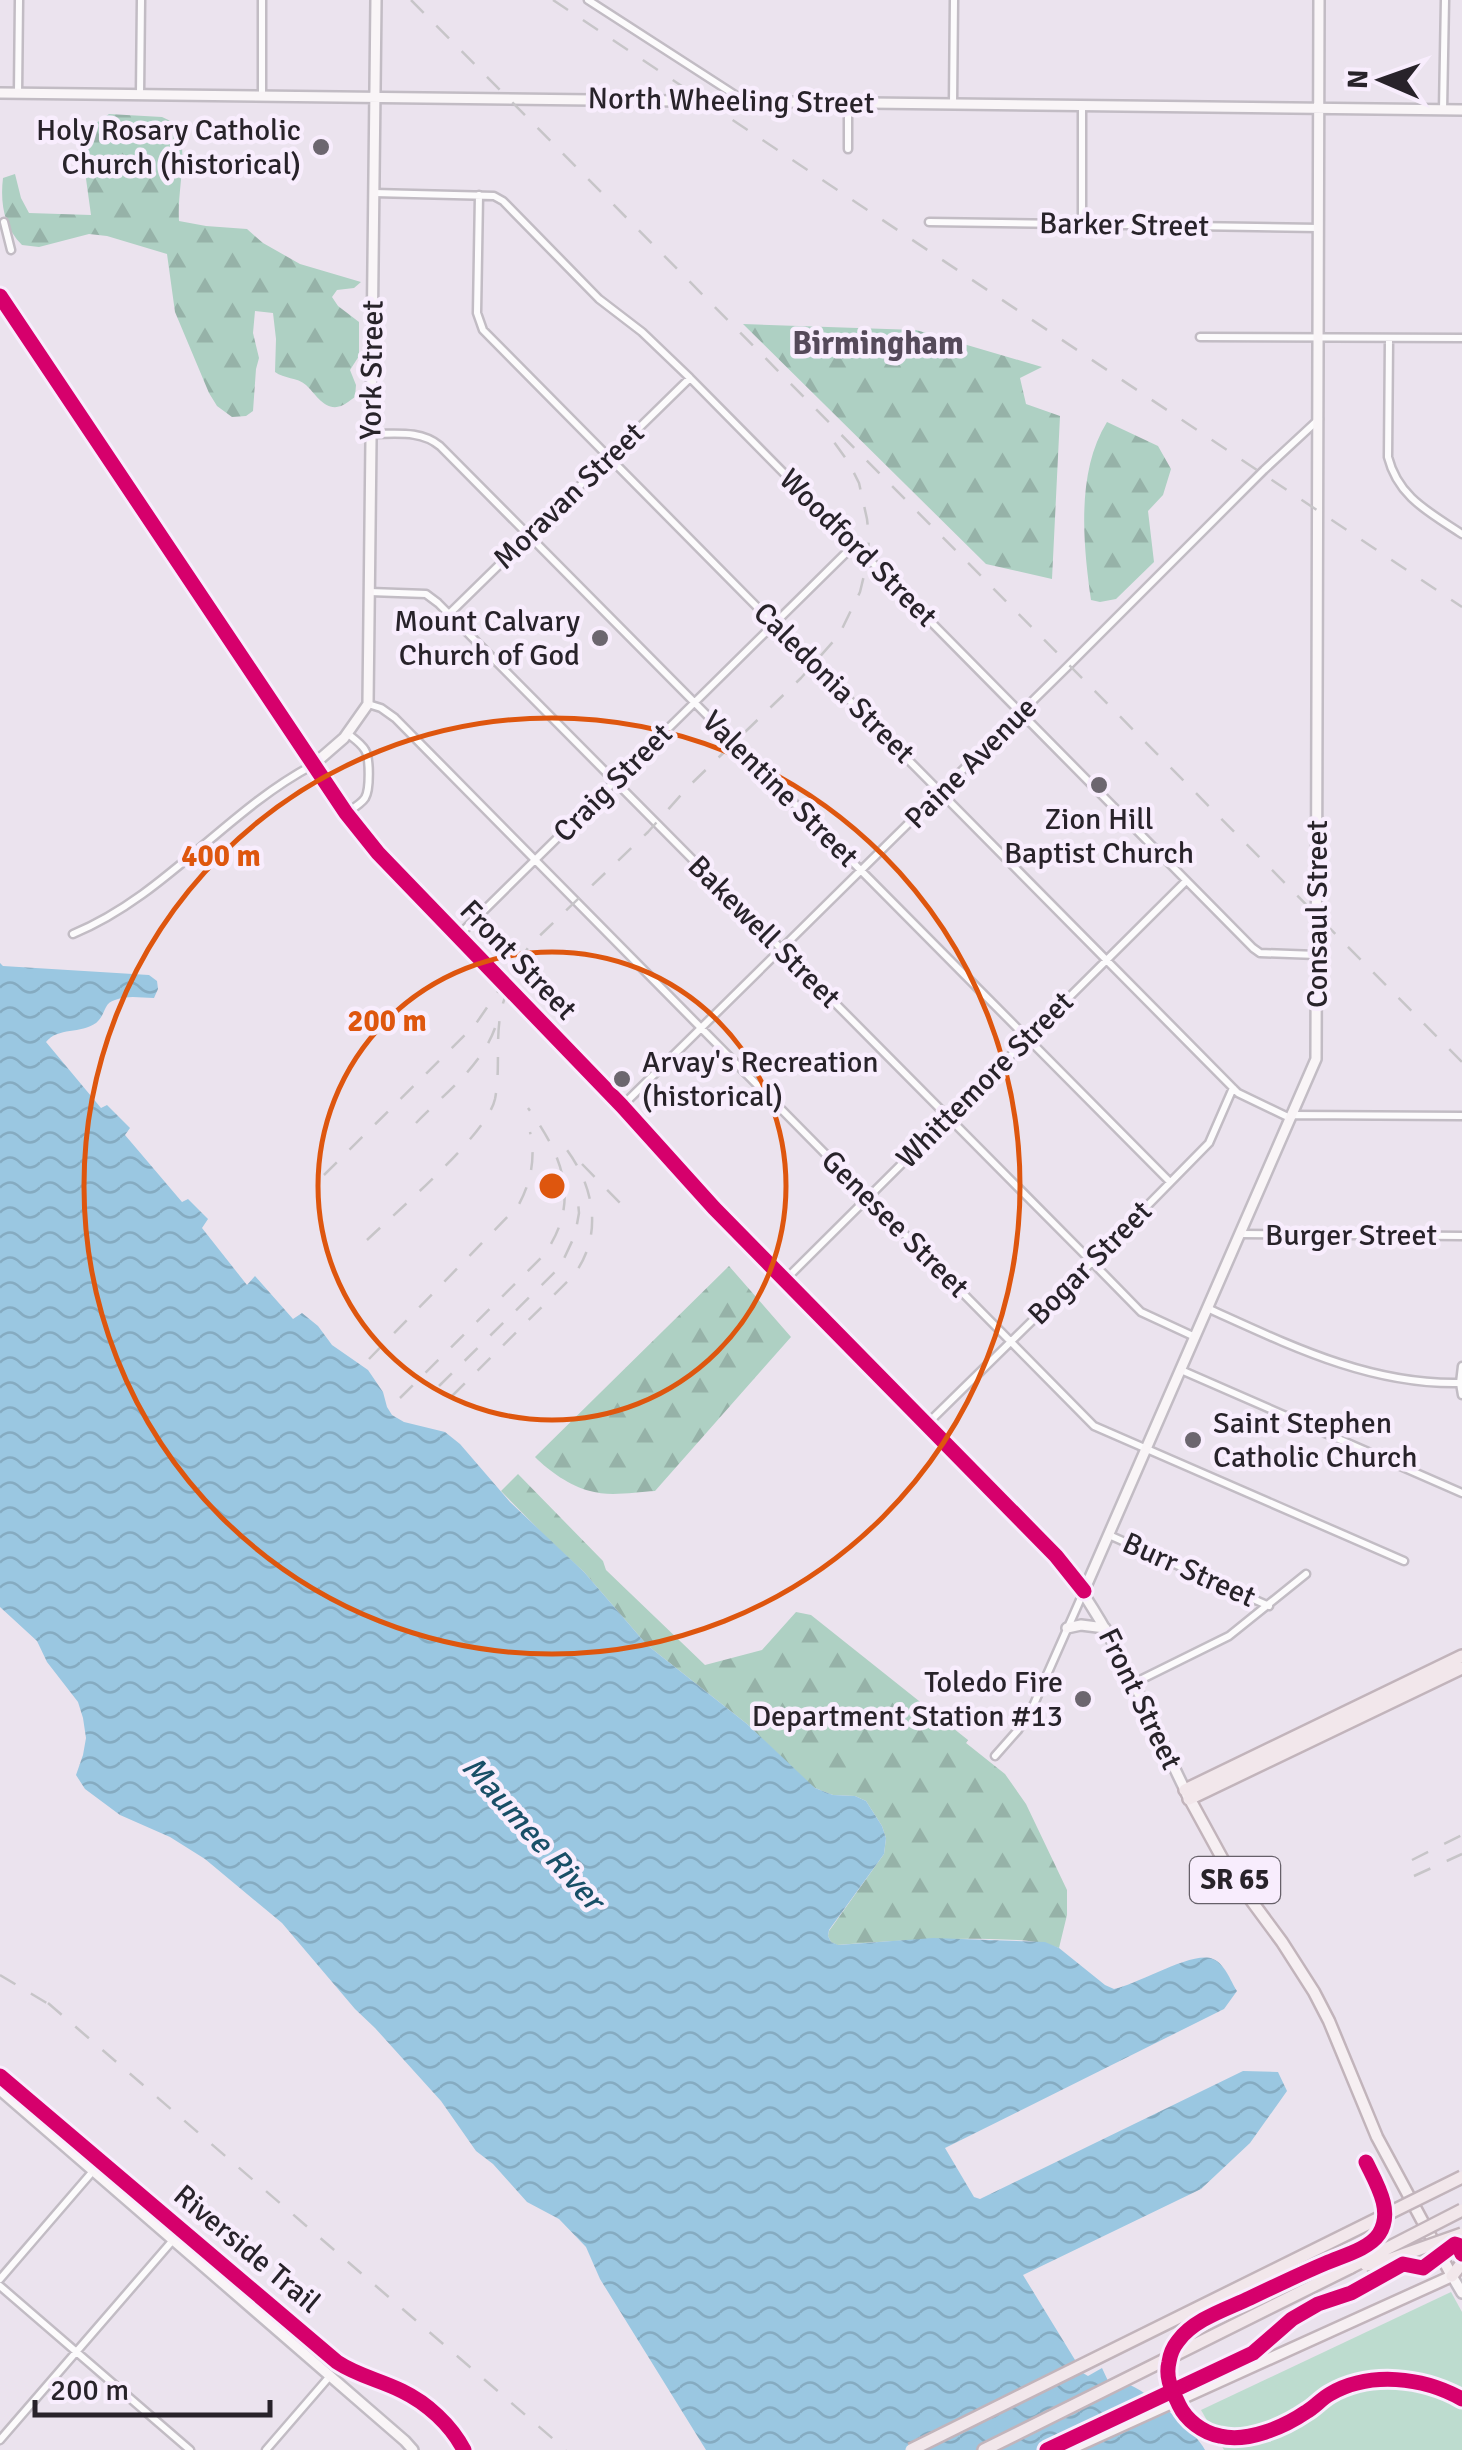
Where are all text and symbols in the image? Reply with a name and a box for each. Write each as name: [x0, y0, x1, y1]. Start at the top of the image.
north arrow: [1332, 30, 1432, 130]
text: N: [1341, 69, 1375, 89]
street label: North Wheeling Street: [587, 80, 875, 122]
place label: Holy Rosary Catholic Church (historical): [36, 112, 301, 183]
marker: Holy Rosary Catholic Church (historical): [310, 136, 332, 158]
street label: Barker Street: [1039, 205, 1209, 245]
street label: York Street: [352, 300, 392, 440]
district label: Birmingham: [792, 324, 964, 363]
street label: Moravan Street: [486, 415, 652, 577]
street label: Woodford Street: [771, 461, 945, 635]
street label: Caledonia Street: [746, 595, 922, 771]
place label: Mount Calvary Church of God: [394, 603, 580, 674]
marker: Mount Calvary Church of God: [589, 627, 611, 649]
street label: Paine Avenue: [897, 689, 1045, 837]
street label: Valentine Street: [694, 703, 866, 875]
street label: Craig Street: [546, 716, 680, 850]
marker: Zion Hill Baptist Church: [1088, 774, 1110, 796]
place label: Zion Hill Baptist Church: [1004, 801, 1194, 872]
street label: Consaul Street: [1299, 820, 1336, 1008]
text: 400 m: [181, 838, 261, 875]
street label: Bakewell Street: [680, 848, 848, 1016]
street label: Front Street: [452, 892, 584, 1028]
street label: Whittemore Street: [889, 984, 1081, 1176]
text: 200 m: [347, 1003, 427, 1040]
place label: Arvay's Recreation (historical): [642, 1044, 879, 1115]
marker: Arvay's Recreation (historical): [611, 1068, 633, 1090]
street label: Genesee Street: [813, 1142, 977, 1306]
centre of rings: [534, 1168, 570, 1204]
street label: Bogar Street: [1020, 1193, 1160, 1333]
street label: Burger Street: [1265, 1217, 1437, 1254]
place label: Saint Stephen Catholic Church: [1213, 1405, 1418, 1476]
marker: Saint Stephen Catholic Church: [1182, 1429, 1204, 1451]
street label: Burr Street: [1117, 1524, 1261, 1616]
street label: Front Street: [1090, 1622, 1190, 1776]
place label: Toledo Fire Department Station #13: [752, 1664, 1063, 1735]
marker: Toledo Fire Department Station #13: [1072, 1688, 1094, 1710]
water label: Maumee River: [454, 1748, 615, 1921]
road number: SR 65: [1190, 1857, 1280, 1903]
street label: Riverside Trail: [166, 2177, 328, 2321]
scale bar: [35, 2355, 270, 2417]
text: 200 m: [50, 2372, 129, 2409]

